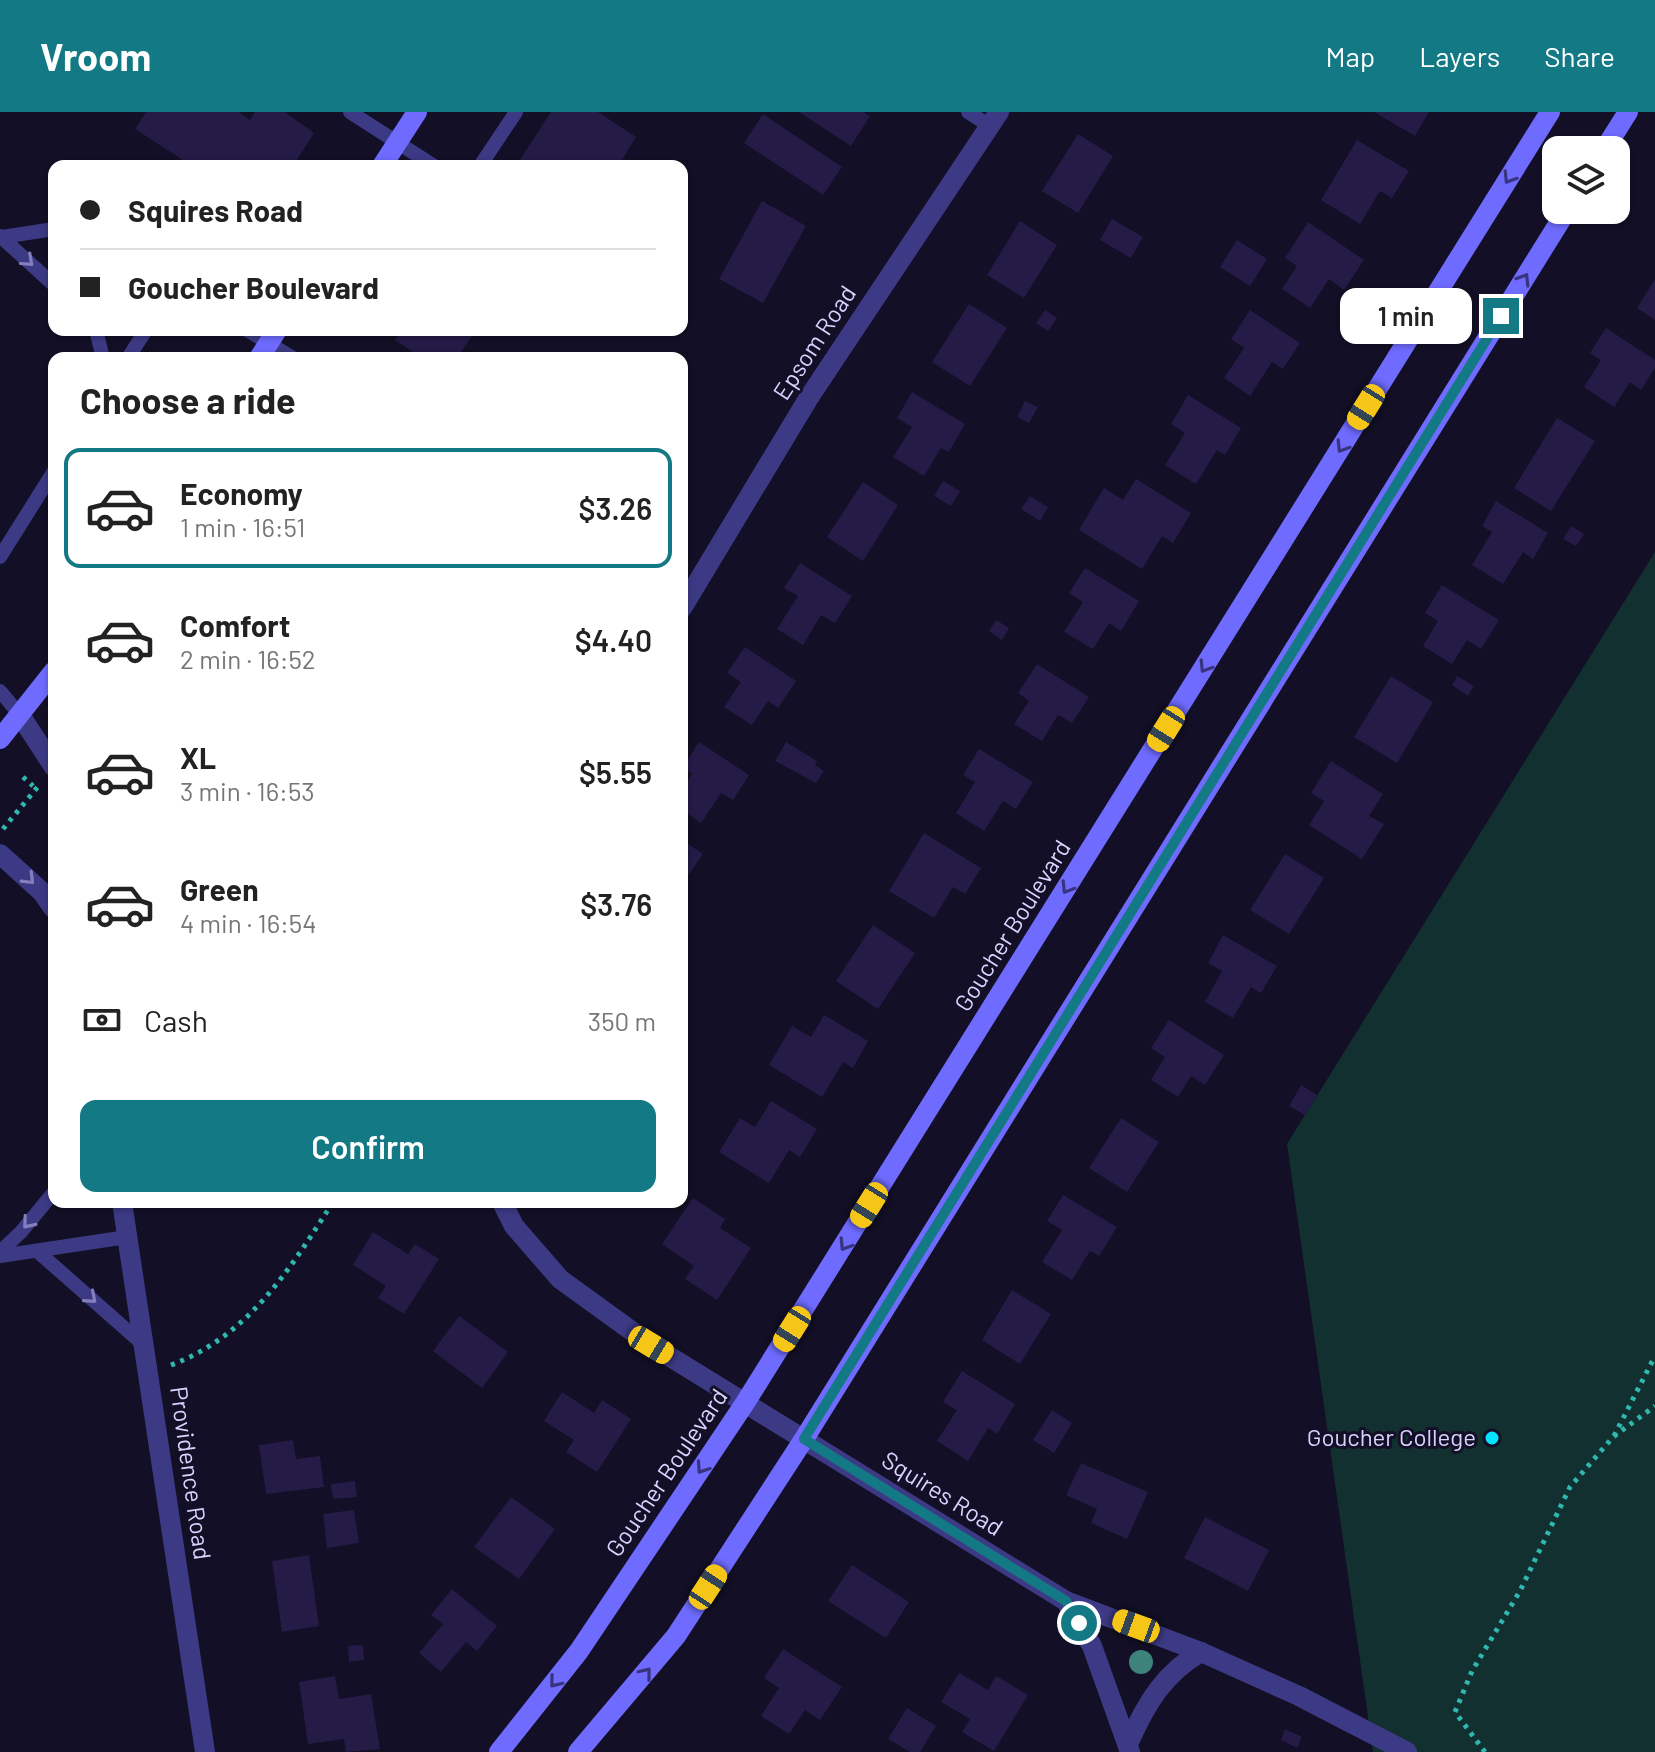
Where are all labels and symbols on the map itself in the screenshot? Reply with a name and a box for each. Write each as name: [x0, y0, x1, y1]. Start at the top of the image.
one-way arrow: [1503, 169, 1518, 184]
one-way arrow: [18, 252, 33, 266]
one-way arrow: [1515, 273, 1530, 287]
street label: Epsom Road: [766, 280, 861, 405]
callout: 1 min: [1341, 288, 1473, 344]
route end: [1483, 298, 1519, 334]
car: [1343, 380, 1389, 434]
one-way arrow: [1336, 438, 1351, 453]
one-way arrow: [1199, 659, 1214, 673]
car: [1143, 702, 1189, 756]
street label: Goucher Boulevard: [947, 834, 1076, 1016]
one-way arrow: [20, 870, 34, 885]
one-way arrow: [1062, 879, 1077, 894]
car: [846, 1178, 892, 1232]
one-way arrow: [23, 1214, 38, 1228]
one-way arrow: [839, 1236, 854, 1251]
one-way arrow: [81, 1289, 96, 1303]
car: [769, 1302, 815, 1356]
car: [624, 1322, 678, 1368]
street label: Goucher Boulevard: [599, 1383, 733, 1562]
street label: Providence Road: [165, 1384, 218, 1561]
place label: Goucher College: [1307, 1422, 1476, 1451]
marker: Goucher College: [1483, 1429, 1501, 1447]
street label: Squires Road: [877, 1444, 1009, 1541]
one-way arrow: [696, 1459, 711, 1474]
car: [685, 1560, 731, 1614]
route start: [1061, 1605, 1097, 1641]
car: [1109, 1607, 1163, 1645]
one-way arrow: [636, 1668, 651, 1682]
one-way arrow: [550, 1673, 564, 1688]

